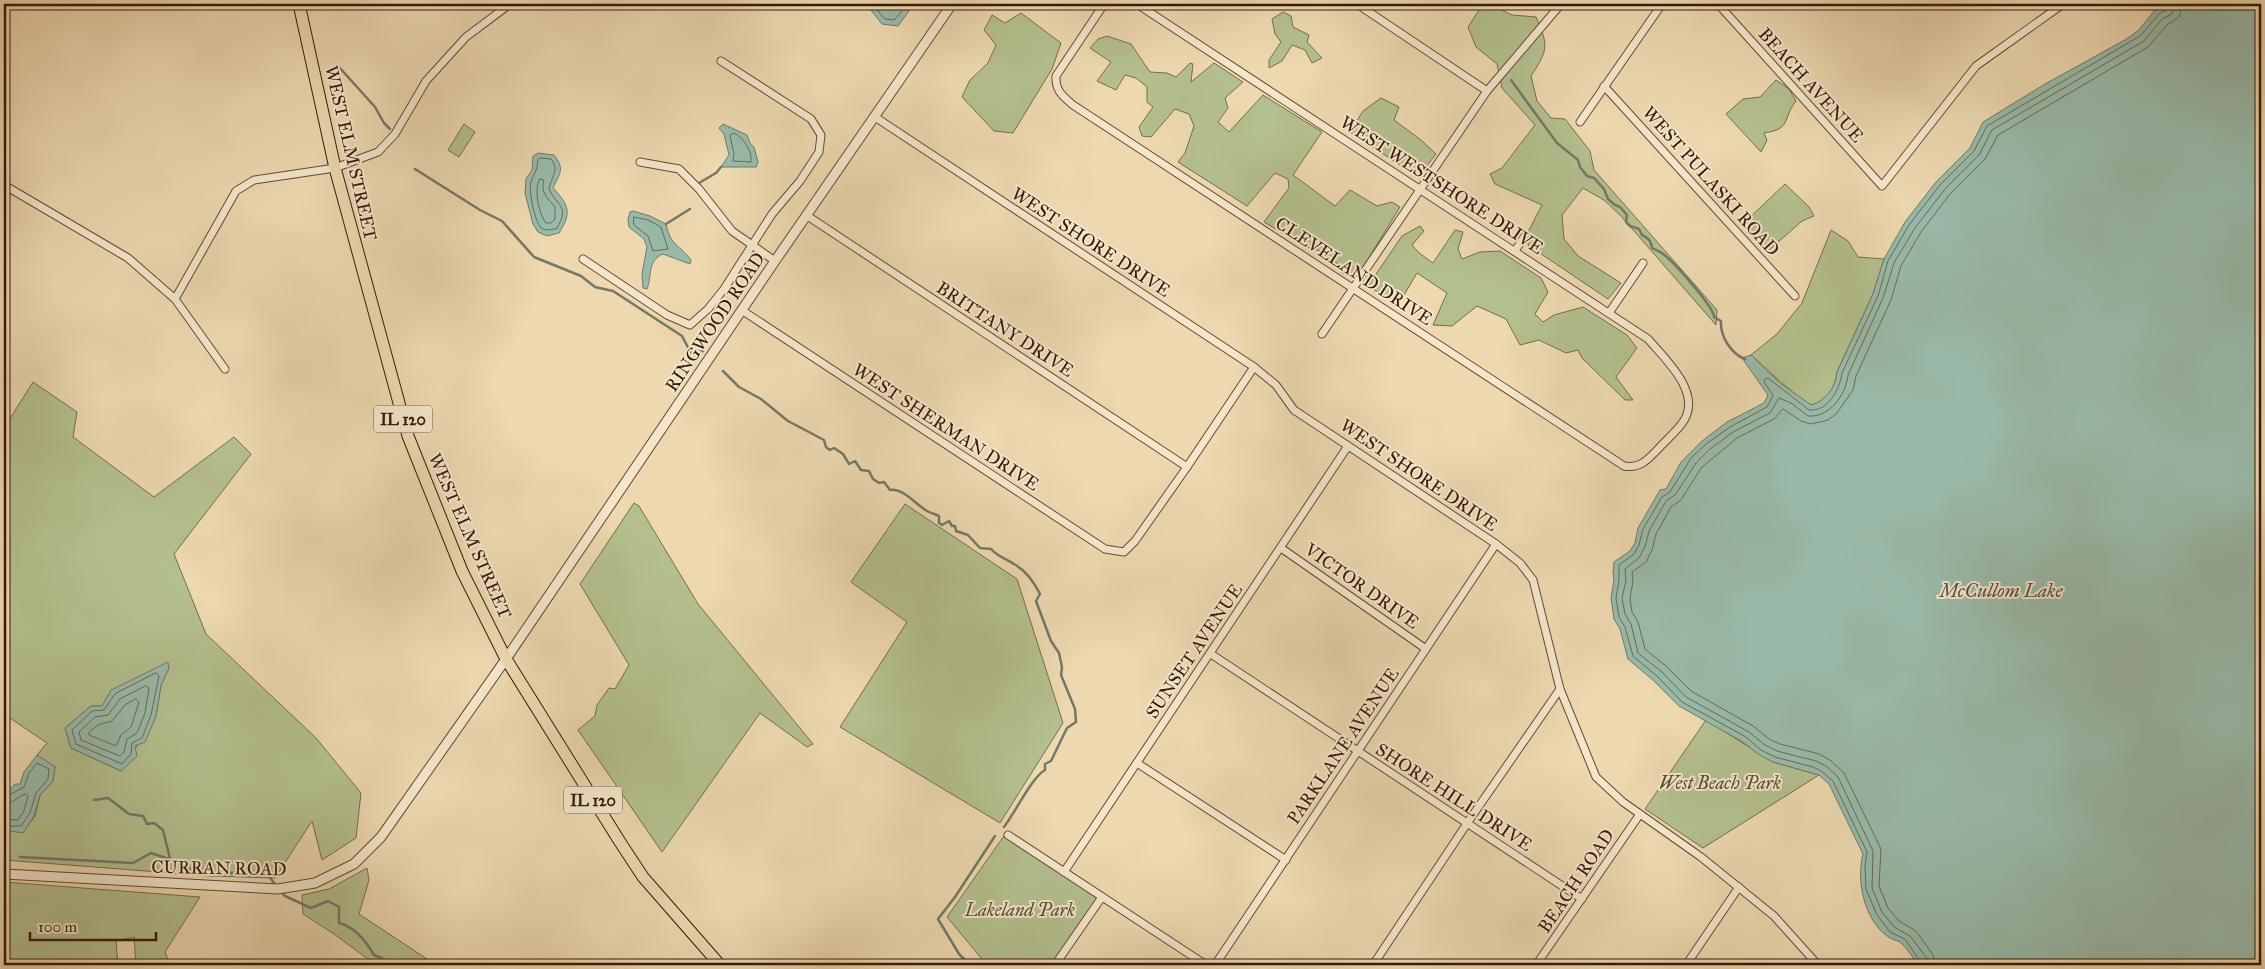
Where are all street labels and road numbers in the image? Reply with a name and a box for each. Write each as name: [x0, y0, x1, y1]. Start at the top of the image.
street label: BEACH AVENUE: [1754, 23, 1868, 147]
street label: WEST ELM STREET: [320, 63, 382, 243]
street label: WEST PULASKI ROAD: [1638, 102, 1784, 260]
street label: WEST WESTSHORE DRIVE: [1336, 111, 1548, 259]
street label: WEST SHORE DRIVE: [1007, 182, 1175, 302]
street label: CLEVELAND DRIVE: [1271, 212, 1437, 330]
street label: RINGWOOD ROAD: [660, 248, 770, 396]
street label: BRITTANY DRIVE: [932, 276, 1078, 382]
street label: WEST SHERMAN DRIVE: [849, 359, 1043, 496]
road number: IL 120: [374, 406, 432, 432]
street label: WEST SHORE DRIVE: [1336, 414, 1502, 536]
street label: WEST ELM STREET: [424, 450, 516, 622]
street label: VICTOR DRIVE: [1300, 538, 1423, 634]
street label: SUNSET AVENUE: [1141, 579, 1247, 723]
street label: PARKLANE AVENUE: [1282, 664, 1404, 828]
street label: SHORE HILL DRIVE: [1372, 738, 1536, 856]
road number: IL 120: [564, 786, 622, 814]
street label: BEACH ROAD: [1533, 825, 1619, 937]
street label: CURRAN ROAD: [151, 856, 287, 880]

